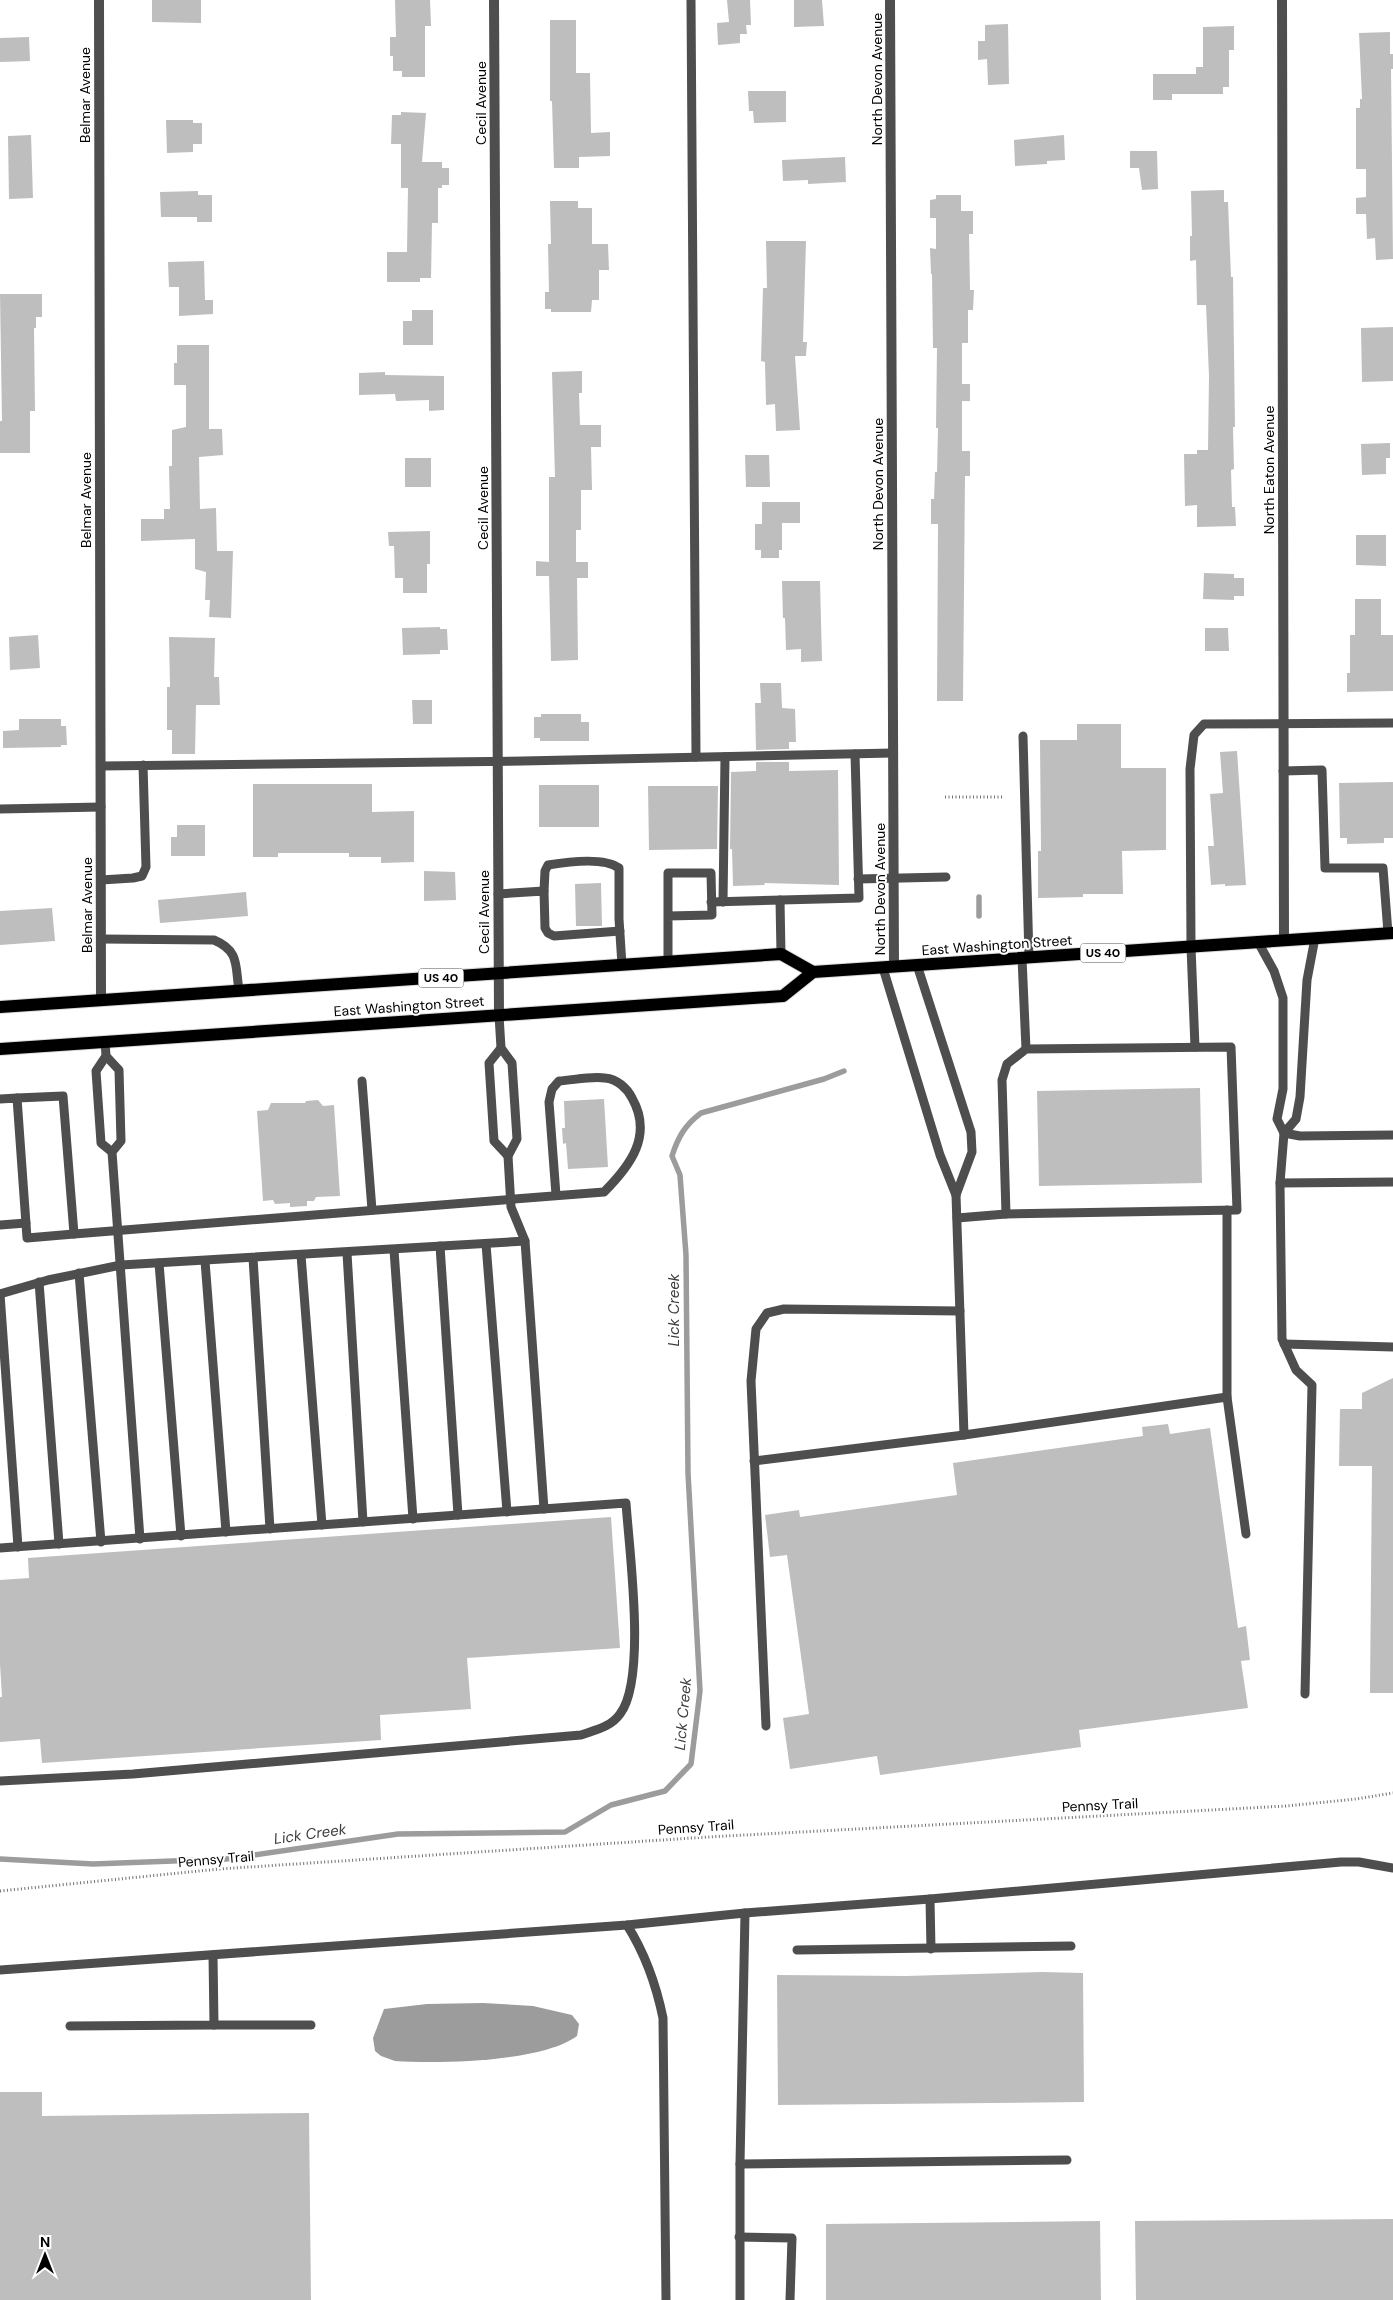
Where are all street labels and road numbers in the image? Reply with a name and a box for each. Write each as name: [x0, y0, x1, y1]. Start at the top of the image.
street label: North Devon Avenue: [868, 13, 886, 145]
street label: Belmar Avenue: [76, 47, 94, 143]
street label: Cecil Avenue: [472, 61, 490, 145]
street label: North Eaton Avenue: [1260, 406, 1278, 534]
street label: North Devon Avenue: [869, 418, 887, 550]
street label: Belmar Avenue: [77, 452, 95, 548]
street label: Cecil Avenue: [474, 466, 492, 550]
street label: North Devon Avenue: [871, 823, 889, 955]
street label: Belmar Avenue: [78, 857, 96, 953]
street label: Cecil Avenue: [475, 870, 493, 954]
street label: East Washington Street: [921, 931, 1073, 959]
road number: US 40: [1080, 944, 1126, 962]
road number: US 40: [418, 968, 464, 988]
street label: East Washington Street: [333, 992, 485, 1020]
street label: Pennsy Trail: [1061, 1794, 1139, 1816]
street label: Pennsy Trail: [657, 1815, 735, 1839]
street label: Pennsy Trail: [177, 1847, 255, 1871]

